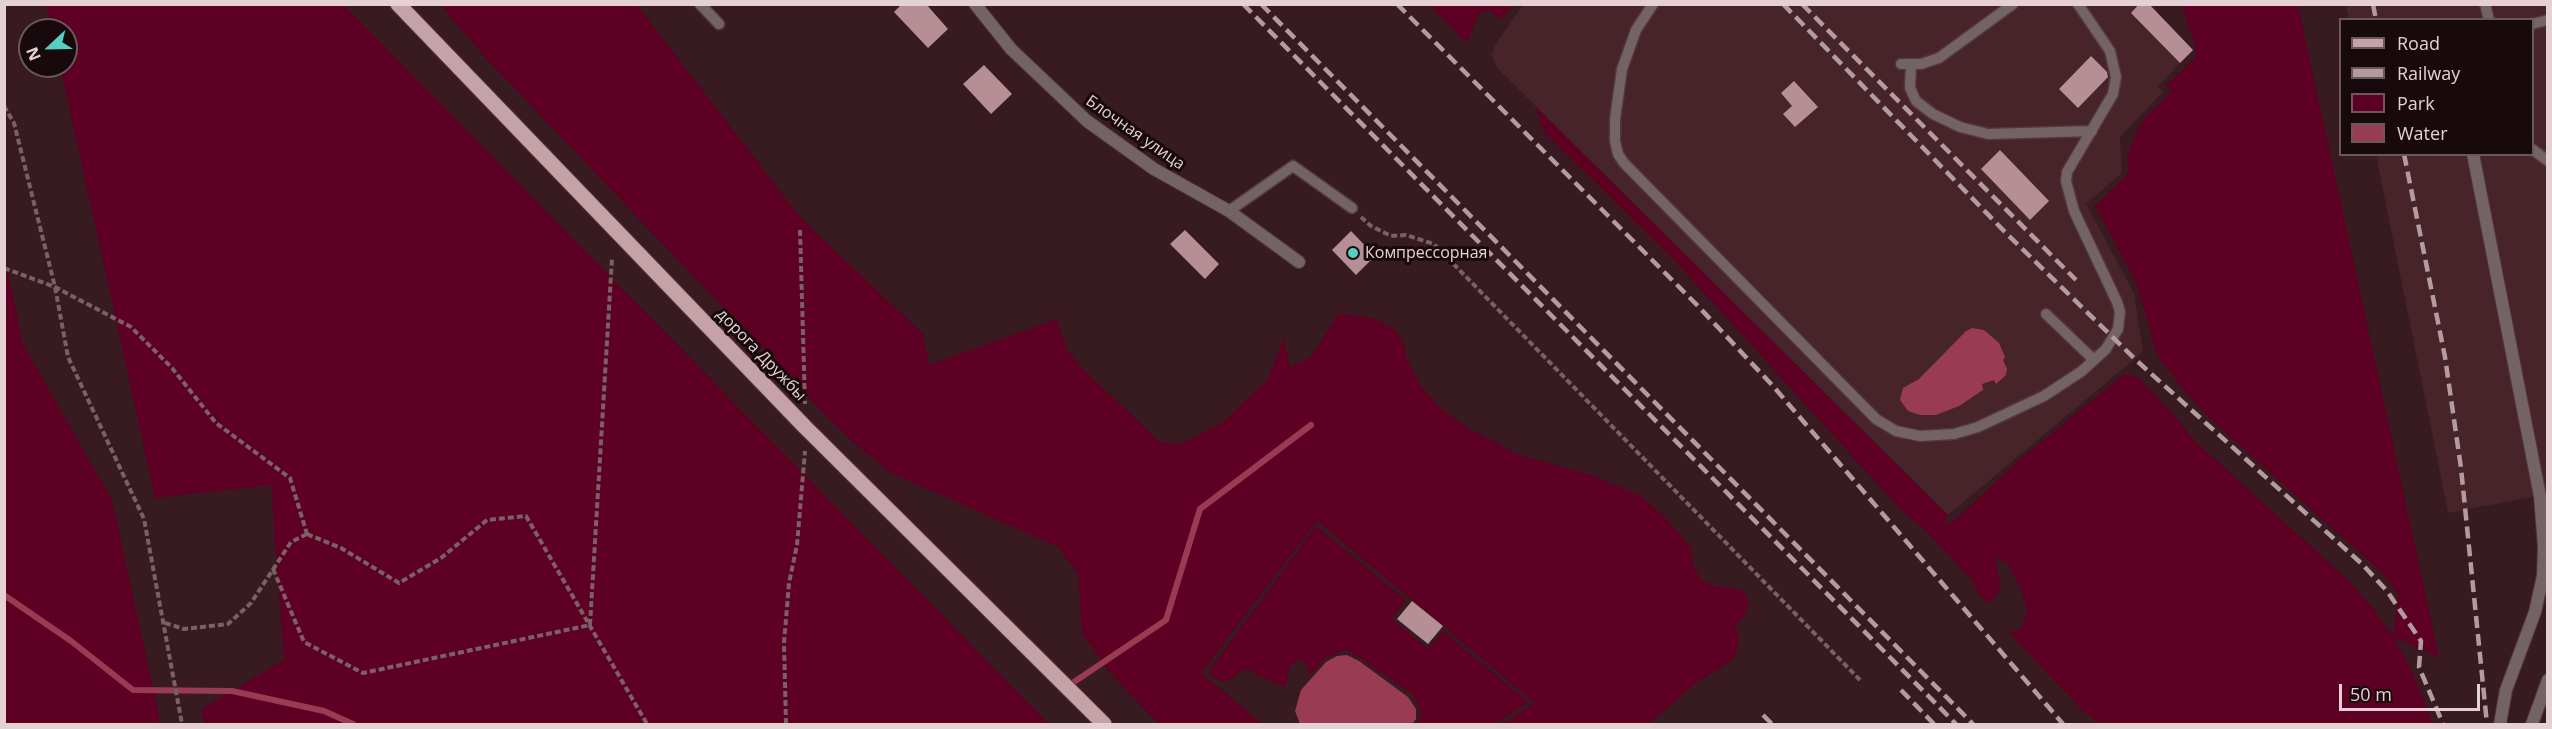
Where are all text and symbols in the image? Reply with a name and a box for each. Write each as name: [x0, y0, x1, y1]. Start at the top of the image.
north arrow: [18, 18, 78, 78]
legend: [2339, 18, 2534, 156]
text: Road: [2397, 31, 2440, 55]
text: N: [21, 44, 46, 64]
text: Railway: [2397, 61, 2460, 85]
text: Park: [2397, 91, 2435, 115]
street label: Блочная улица: [1082, 92, 1188, 174]
text: Water: [2397, 121, 2448, 145]
place label: Компрессорная: [1365, 243, 1487, 263]
marker: Компрессорная: [1346, 246, 1360, 260]
street label: дорога Дружбы: [712, 305, 810, 405]
scale bar: [2342, 672, 2483, 710]
text: 50 m: [2350, 682, 2392, 706]

